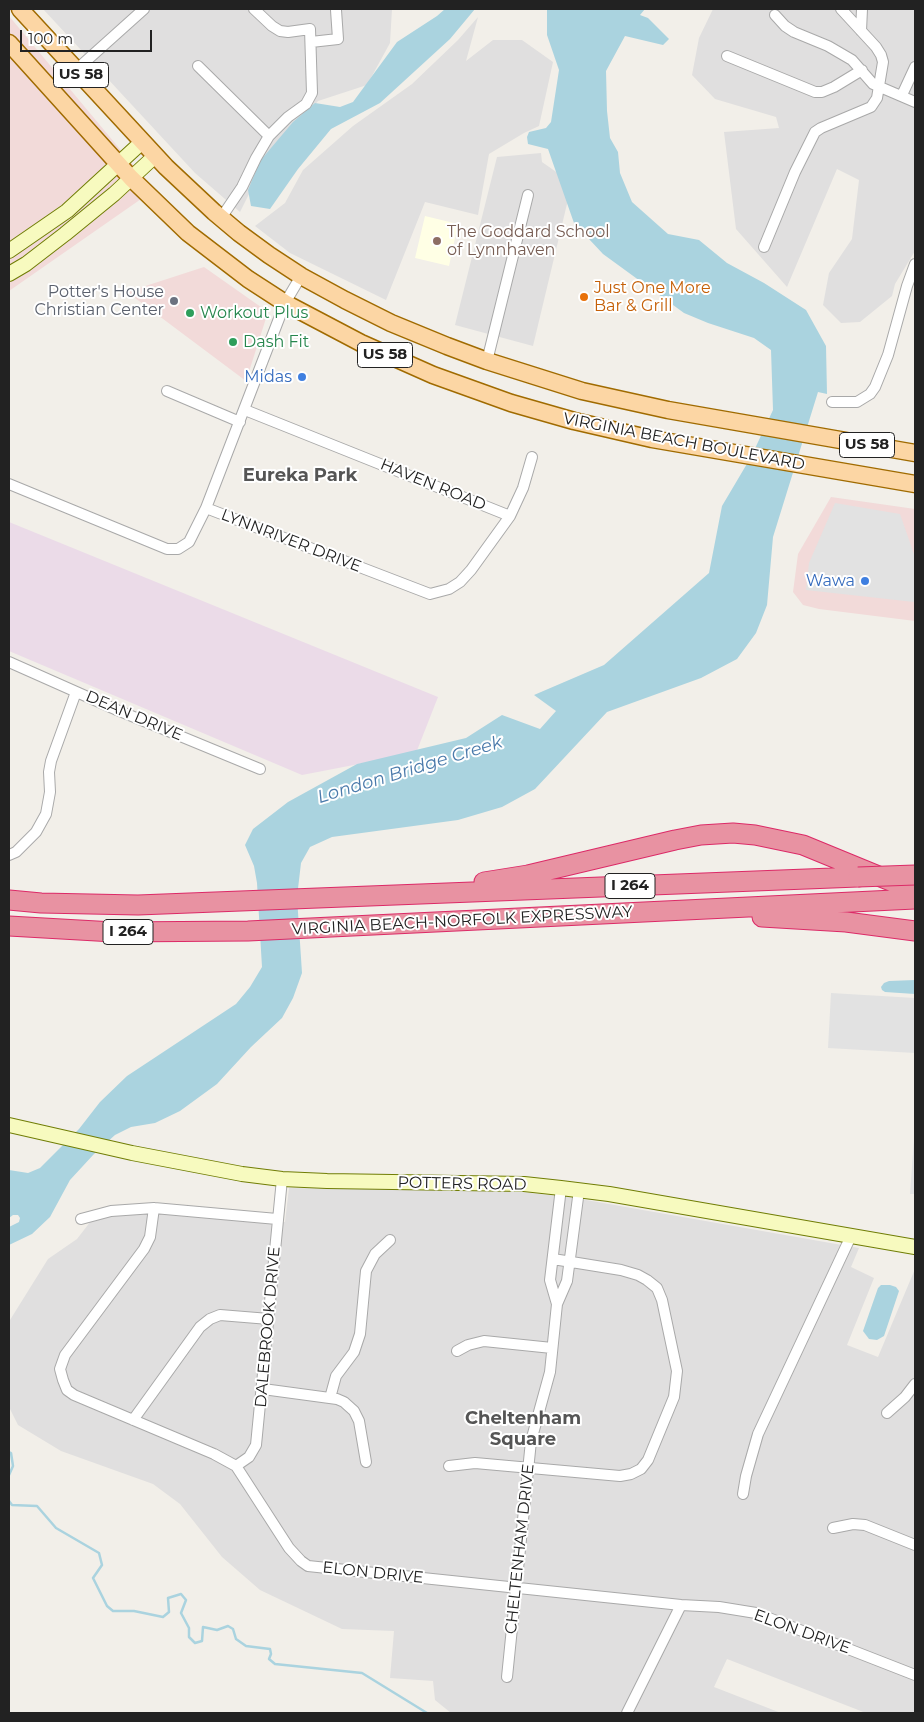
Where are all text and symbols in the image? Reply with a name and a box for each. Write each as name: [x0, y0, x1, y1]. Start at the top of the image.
scale bar: [22, 20, 155, 52]
text: 100 m: [28, 29, 73, 48]
road number: US 58: [54, 62, 108, 88]
place label: The Goddard School of Lynnhaven: [447, 222, 610, 260]
marker: The Goddard School of Lynnhaven: [431, 235, 443, 247]
place label: Just One More Bar & Grill: [594, 278, 711, 316]
place label: Potter's House Christian Center: [34, 282, 164, 320]
marker: Just One More Bar & Grill: [578, 291, 590, 303]
marker: Potter's House Christian Center: [168, 295, 180, 307]
place label: Workout Plus: [200, 303, 308, 323]
marker: Workout Plus: [184, 307, 196, 319]
place label: Dash Fit: [243, 332, 309, 352]
marker: Dash Fit: [227, 336, 239, 348]
road number: US 58: [358, 342, 412, 368]
place label: Midas: [244, 367, 292, 387]
marker: Midas: [296, 371, 308, 383]
street label: VIRGINIA BEACH BOULEVARD: [562, 409, 806, 475]
road number: US 58: [840, 432, 894, 458]
street label: HAVEN ROAD: [377, 455, 489, 515]
district label: Eureka Park: [243, 465, 357, 487]
street label: LYNNRIVER DRIVE: [218, 505, 364, 577]
place label: Wawa: [806, 571, 855, 591]
marker: Wawa: [859, 575, 871, 587]
street label: DEAN DRIVE: [83, 687, 185, 745]
water label: London Bridge Creek: [315, 732, 505, 808]
road number: I 264: [605, 874, 655, 898]
street label: VIRGINIA BEACH-NORFOLK EXPRESSWAY: [291, 902, 633, 940]
road number: I 264: [103, 920, 153, 944]
street label: POTTERS ROAD: [397, 1173, 527, 1195]
street label: DALEBROOK DRIVE: [251, 1246, 285, 1408]
district label: Cheltenham Square: [465, 1408, 581, 1450]
street label: CHELTENHAM DRIVE: [502, 1463, 538, 1635]
street label: ELON DRIVE: [322, 1558, 424, 1588]
street label: ELON DRIVE: [751, 1606, 853, 1658]

